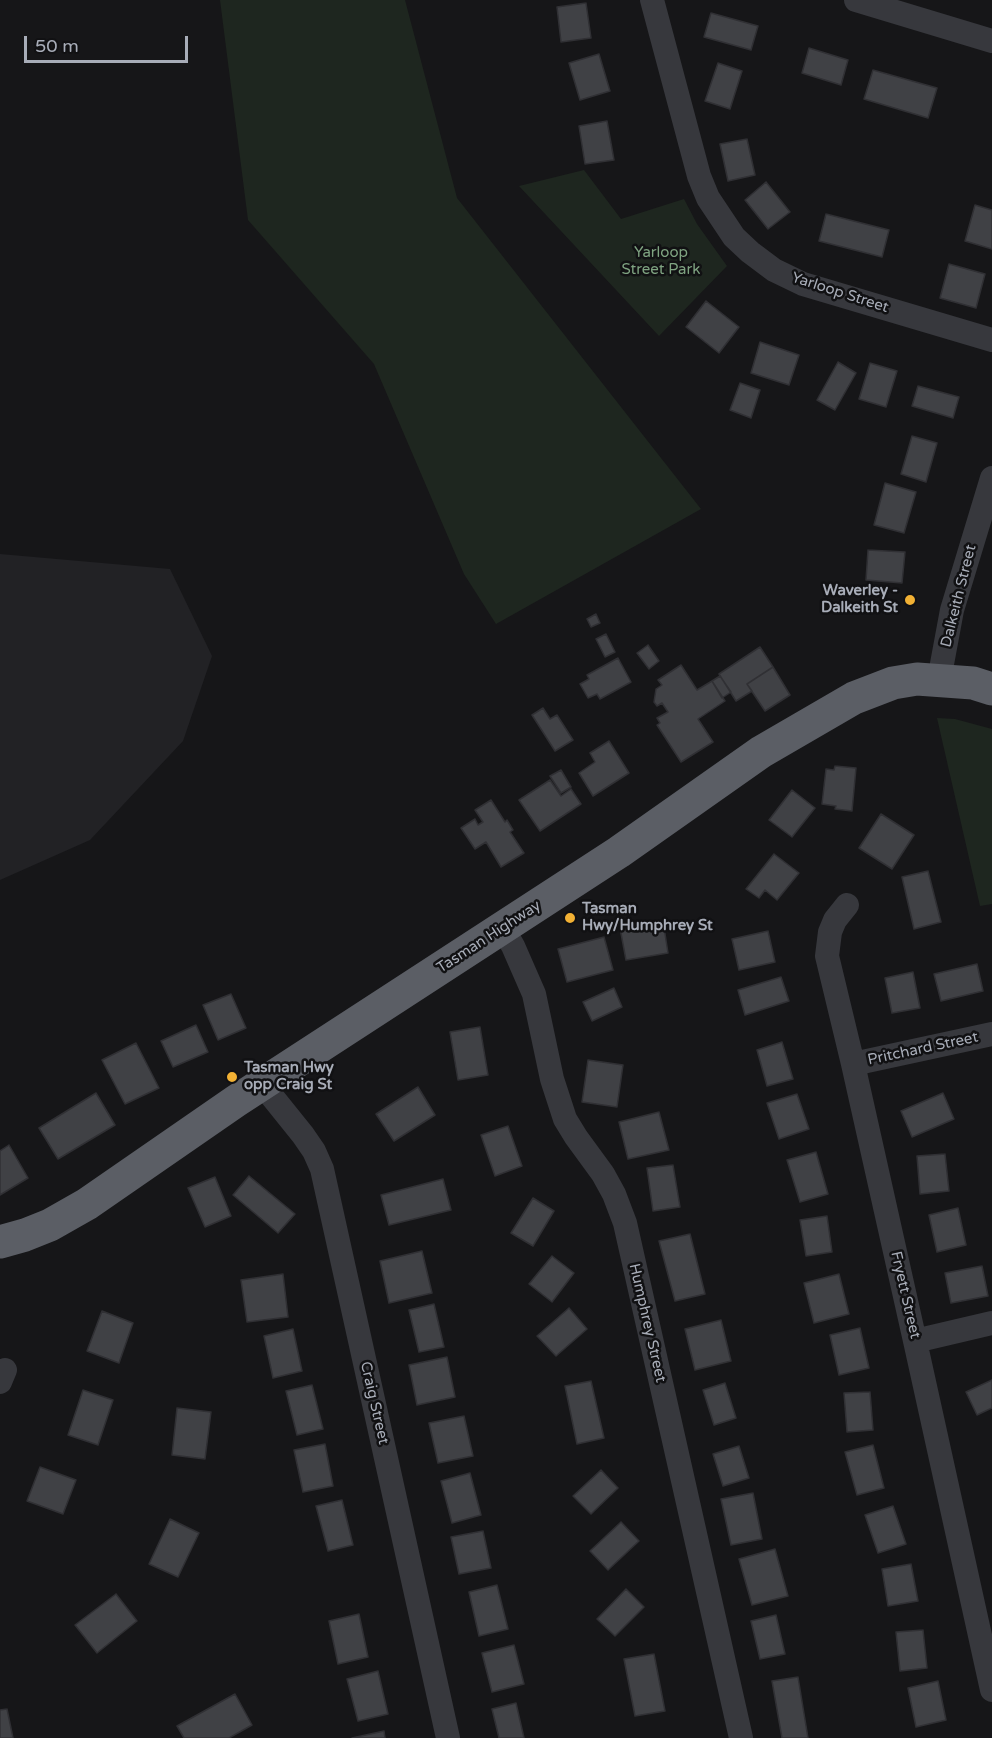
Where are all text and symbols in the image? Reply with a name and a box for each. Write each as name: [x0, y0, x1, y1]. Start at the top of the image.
scale bar: [27, 24, 190, 62]
text: 50 m: [35, 35, 79, 57]
park label: Yarloop Street Park: [622, 244, 700, 279]
street label: Yarloop Street: [789, 269, 891, 317]
street label: Dalkeith Street: [938, 543, 980, 649]
place label: Waverley - Dalkeith St: [821, 582, 898, 617]
marker: Waverley - Dalkeith St: [903, 593, 917, 607]
street label: Tasman Highway: [434, 897, 544, 977]
place label: Tasman Hwy/Humphrey St: [582, 900, 713, 935]
marker: Tasman Hwy/Humphrey St: [563, 911, 577, 925]
street label: Pritchard Street: [866, 1029, 980, 1069]
place label: Tasman Hwy opp Craig St: [244, 1059, 334, 1094]
marker: Tasman Hwy opp Craig St: [225, 1070, 239, 1084]
street label: Fryett Street: [886, 1250, 924, 1340]
street label: Humphrey Street: [625, 1262, 669, 1384]
street label: Craig Street: [356, 1360, 392, 1446]

